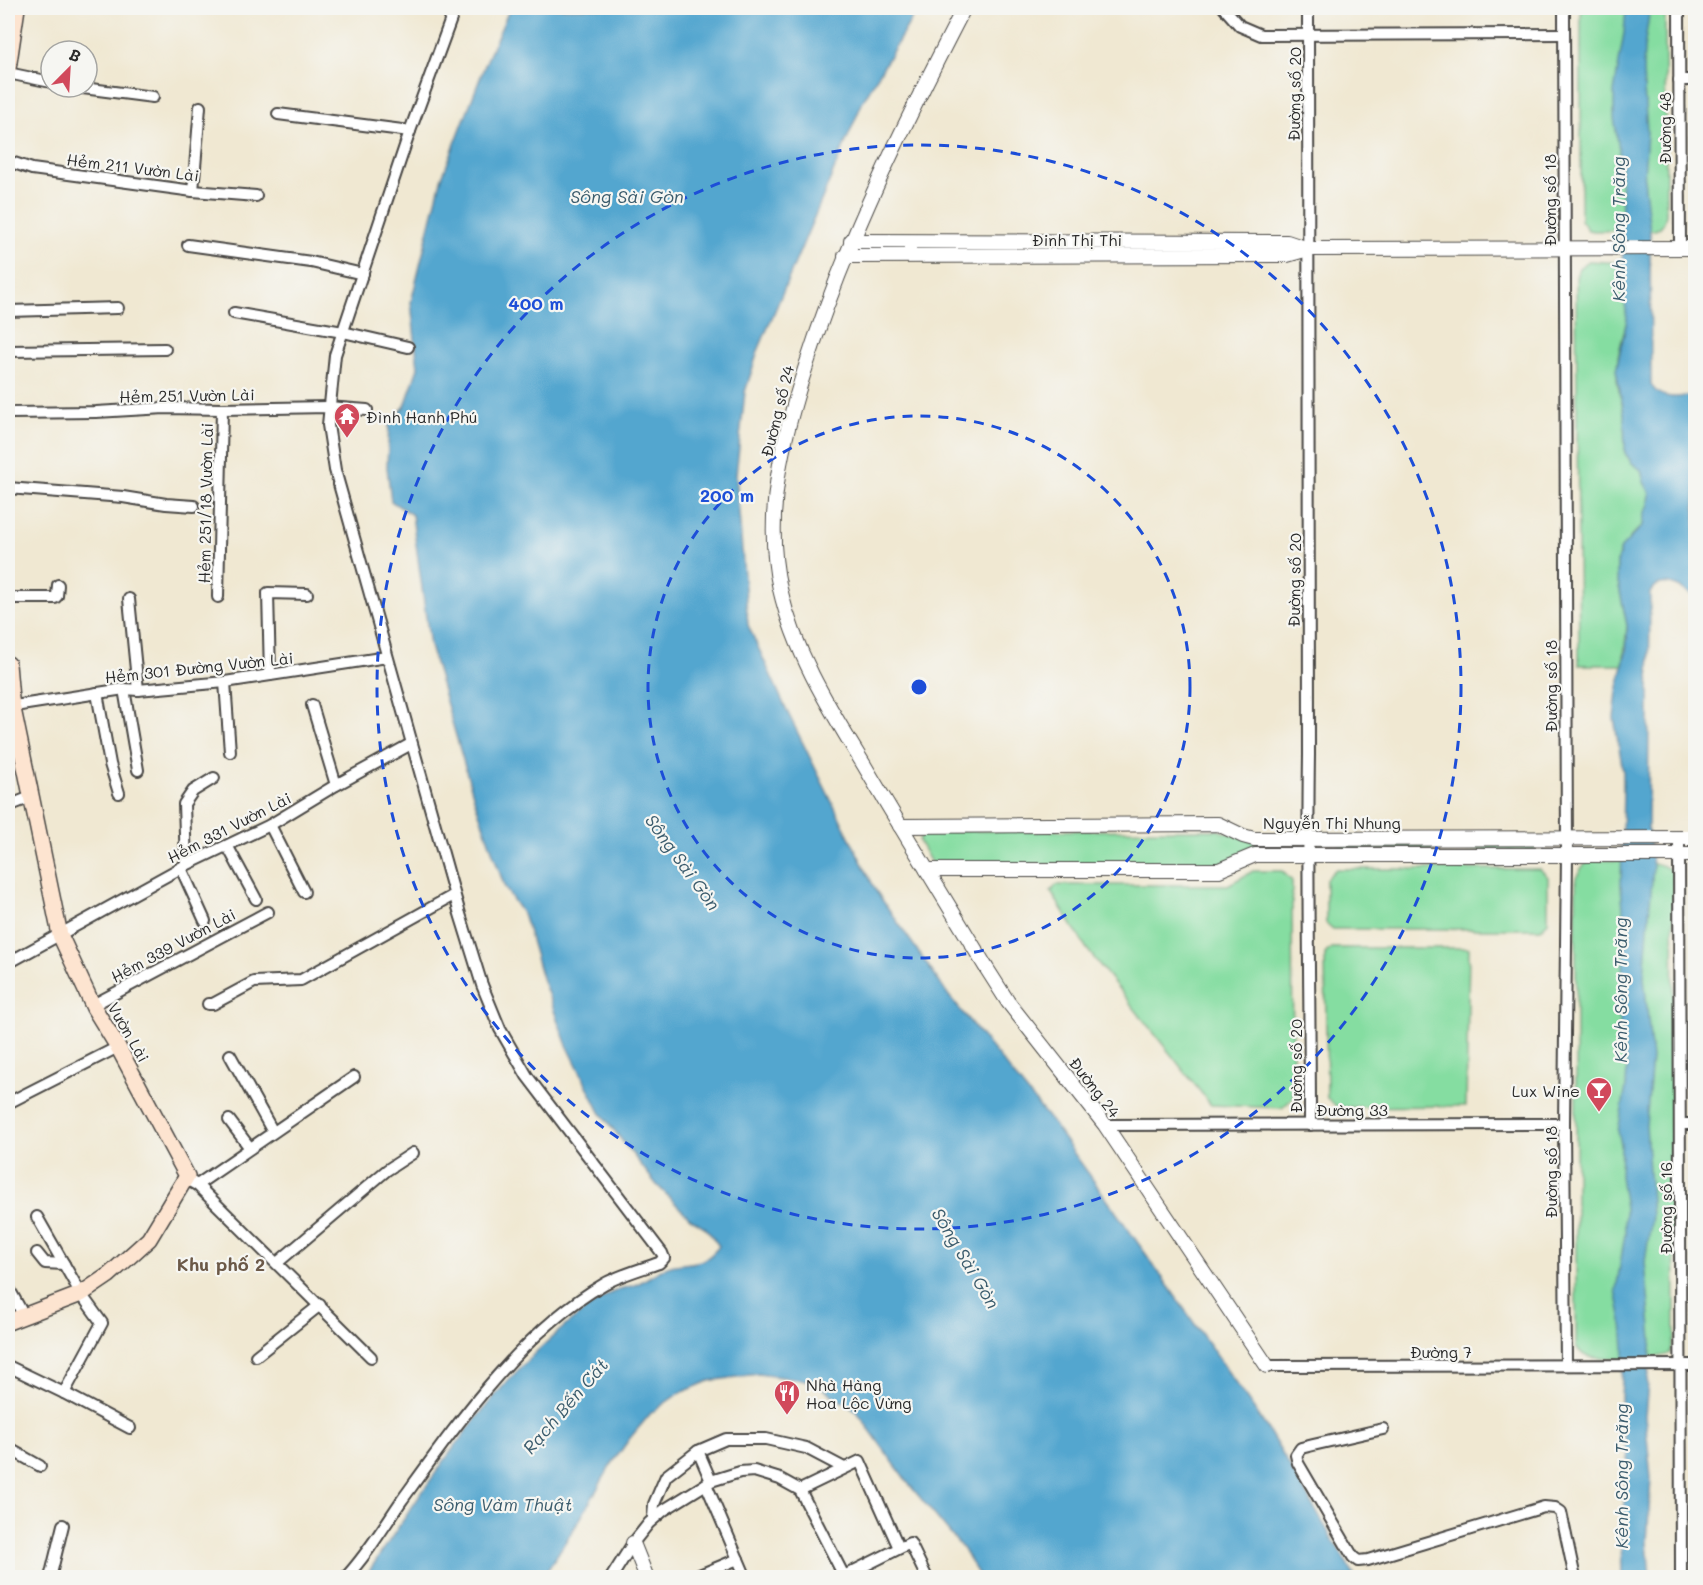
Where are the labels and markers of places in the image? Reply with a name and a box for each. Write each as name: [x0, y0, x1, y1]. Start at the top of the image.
temple icon: Đình Hanh Phú: [332, 401, 362, 439]
place label: Đình Hanh Phú: [366, 406, 478, 427]
centre of rings: [909, 677, 929, 697]
bar icon: Lux Wine: [1584, 1075, 1614, 1113]
place label: Lux Wine: [1512, 1080, 1580, 1101]
place label: Nhà Hàng Hoa Lộc Vừng: [806, 1374, 912, 1413]
restaurant icon: Nhà Hàng Hoa Lộc Vừng: [772, 1378, 802, 1416]

